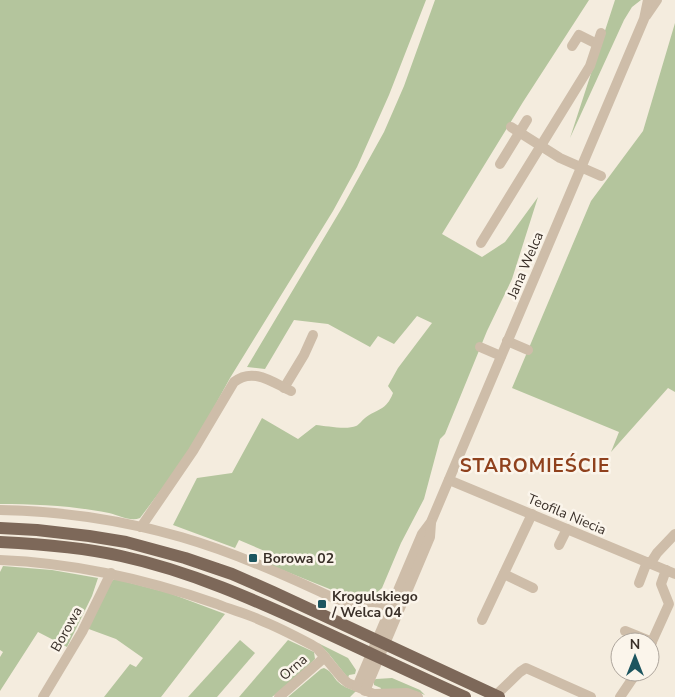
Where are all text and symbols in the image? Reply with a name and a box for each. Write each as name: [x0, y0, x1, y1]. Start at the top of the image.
street label: Jana Welca: [502, 229, 548, 302]
district label: STAROMIEŚCIE: [460, 453, 610, 479]
street label: Teofila Niecia: [525, 489, 609, 540]
place label: Borowa 02: [263, 549, 334, 568]
marker: Borowa 02: [247, 552, 259, 564]
place label: Krogulskiego / Welca 04: [331, 587, 418, 622]
marker: Krogulskiego / Welca 04: [316, 598, 328, 610]
street label: Borowa: [46, 603, 87, 655]
north arrow: [610, 632, 660, 682]
text: N: [630, 635, 640, 654]
street label: Orna: [275, 650, 311, 685]

